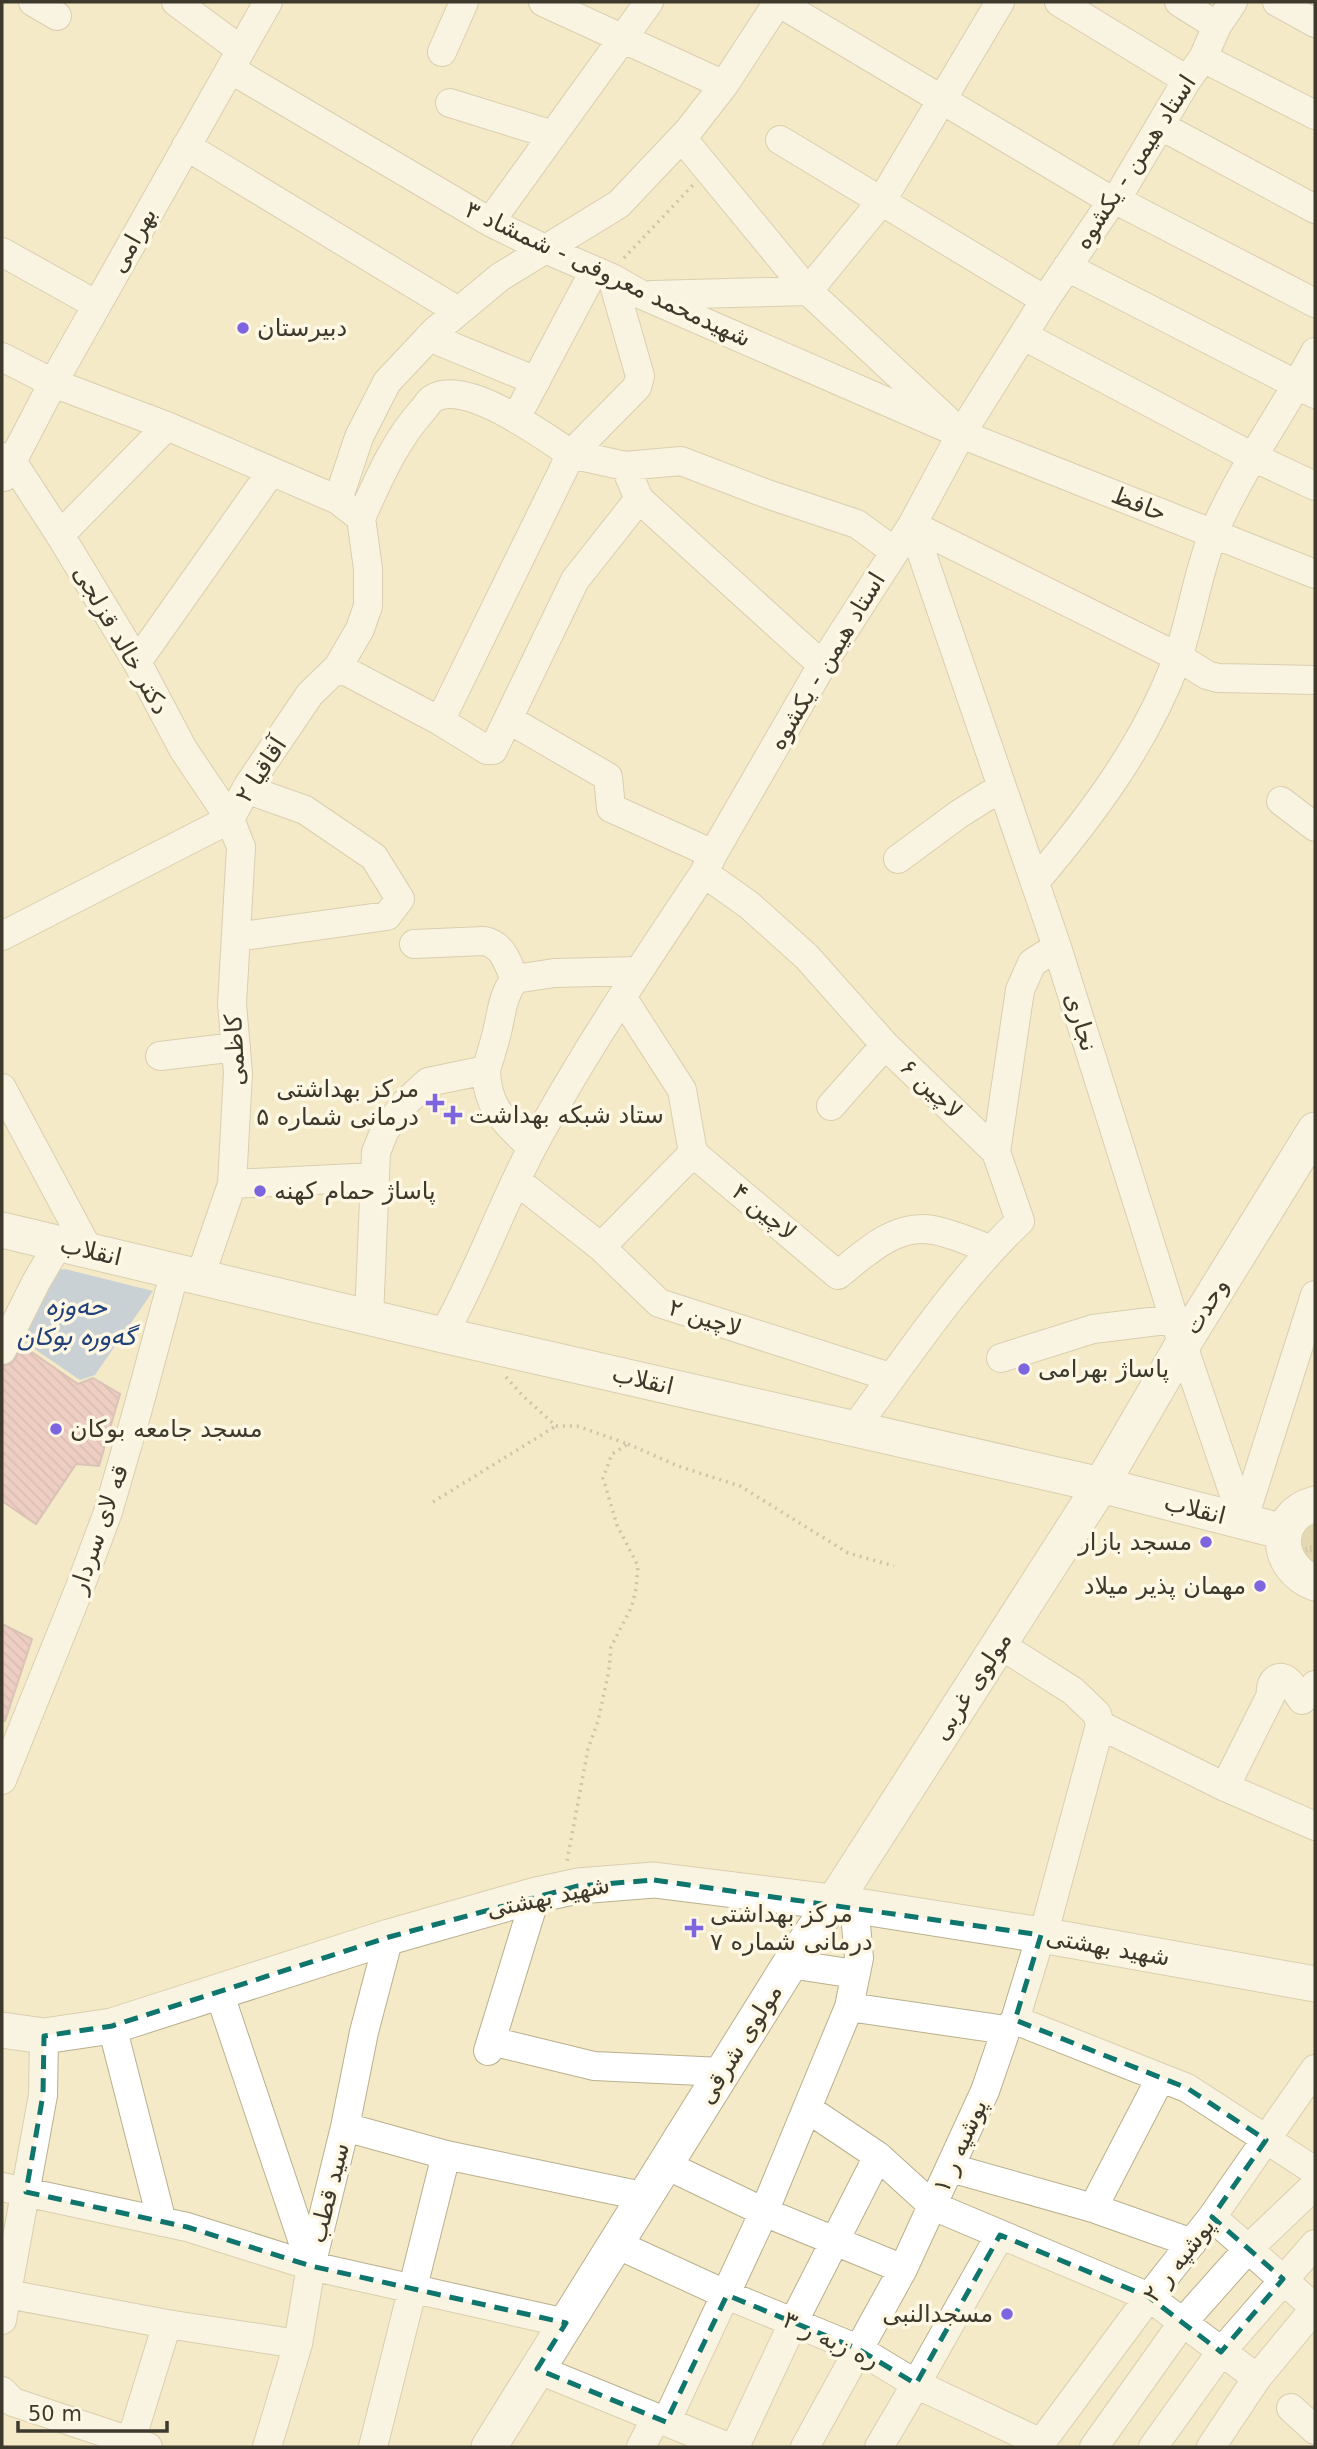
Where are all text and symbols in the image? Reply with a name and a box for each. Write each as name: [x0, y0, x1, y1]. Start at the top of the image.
street label: استاد هیمن - یکشوه: [1068, 70, 1202, 254]
street label: شهیدمحمد معروفی - شمشاد ۳: [461, 195, 755, 353]
street label: بهرامی: [104, 202, 162, 278]
place label: دبیرستان: [257, 314, 347, 342]
marker: دبیرستان: [235, 320, 251, 336]
street label: حافظ: [1108, 481, 1170, 527]
street label: دکتر خالد قزلجی: [67, 560, 175, 720]
street label: استاد هیمن - یکشوه: [763, 567, 891, 755]
street label: آقاقیا ۲: [229, 731, 293, 808]
street label: نجاری: [1059, 989, 1103, 1055]
street label: کاظمی: [219, 1013, 251, 1087]
street label: لاچین ۶: [894, 1053, 968, 1125]
place label: مرکز بهداشتی درمانی شماره ۵: [256, 1075, 419, 1131]
marker: مرکز بهداشتی درمانی شماره ۵: [425, 1093, 445, 1113]
place label: ستاد شبکه بهداشت: [469, 1101, 664, 1129]
marker: ستاد شبکه بهداشت: [443, 1105, 463, 1125]
place label: پاساژ حمام کهنه: [274, 1177, 436, 1205]
street label: لاچین ۴: [726, 1177, 802, 1247]
marker: پاساژ حمام کهنه: [252, 1183, 268, 1199]
street label: انقلاب: [57, 1230, 125, 1272]
street label: وحدت: [1178, 1272, 1234, 1340]
water label: حه‌وزه گه‌وره بوکان: [17, 1291, 140, 1352]
street label: لاچین ۲: [665, 1293, 745, 1343]
place label: پاساژ بهرامی: [1038, 1355, 1169, 1383]
street label: انقلاب: [609, 1359, 677, 1401]
marker: پاساژ بهرامی: [1016, 1361, 1032, 1377]
place label: مسجد جامعه بوکان: [70, 1415, 263, 1443]
marker: مسجد جامعه بوکان: [48, 1421, 64, 1437]
street label: قه لای سردار: [64, 1461, 134, 1598]
street label: انقلاب: [1161, 1488, 1229, 1530]
place label: مسجد بازار: [1077, 1528, 1192, 1556]
marker: مسجد بازار: [1198, 1534, 1214, 1550]
place label: مهمان پذیر میلاد: [1084, 1572, 1246, 1600]
marker: مهمان پذیر میلاد: [1252, 1578, 1268, 1594]
street label: مولوی غربی: [927, 1626, 1017, 1746]
street label: شهید بهشتی: [484, 1870, 612, 1924]
place label: مرکز بهداشتی درمانی شماره ۷: [710, 1900, 873, 1956]
marker: مرکز بهداشتی درمانی شماره ۷: [684, 1918, 704, 1938]
street label: شهید بهشتی: [1044, 1922, 1172, 1972]
street label: مولوی شرقی: [692, 1979, 788, 2109]
street label: ۱ پوشپه ر: [927, 2095, 993, 2197]
street label: سید قطب: [303, 2140, 355, 2246]
street label: پوشپه ر ۲: [1137, 2212, 1221, 2308]
place label: مسجدالنبی: [882, 2300, 993, 2328]
street label: ره زبه ر ۳: [779, 2306, 883, 2374]
marker: مسجدالنبی: [999, 2306, 1015, 2322]
scale bar: [18, 2390, 166, 2434]
text: 50 m: [28, 2402, 82, 2426]

